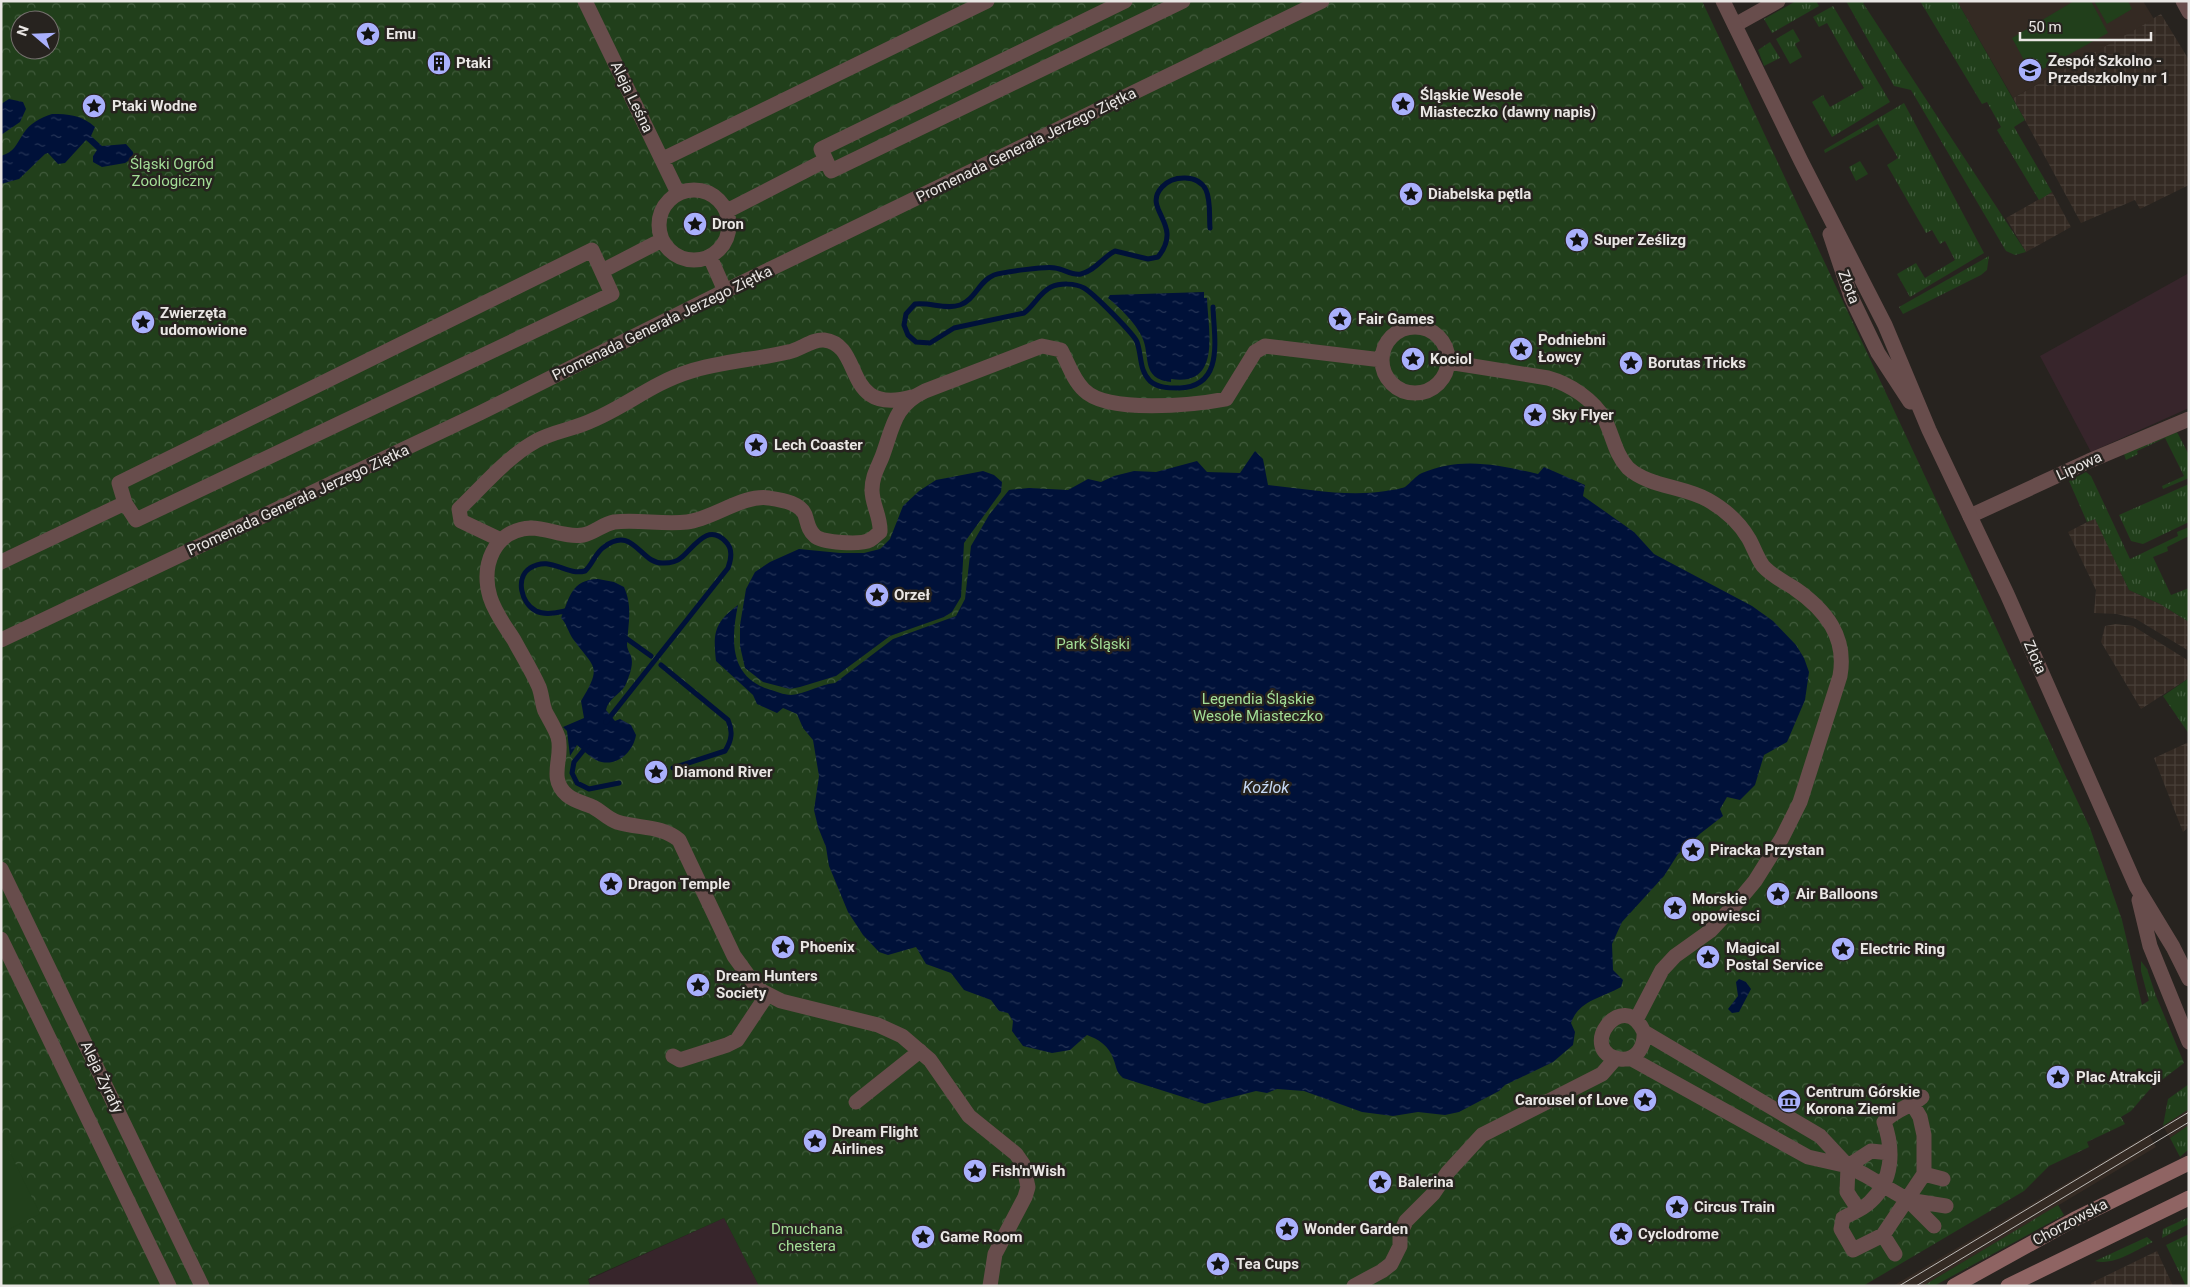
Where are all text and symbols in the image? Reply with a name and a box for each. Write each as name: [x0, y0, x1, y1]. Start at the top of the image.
north arrow: [10, 10, 60, 60]
scale bar: [2020, 10, 2151, 42]
text: 50 m: [2028, 18, 2062, 36]
place icon: Emu: [355, 21, 381, 47]
text: N: [14, 23, 32, 38]
place label: Emu: [386, 25, 416, 43]
building icon: Ptaki: [426, 50, 452, 76]
place label: Zespół Szkolno - Przedszkolny nr 1: [2048, 52, 2169, 87]
place label: Ptaki: [456, 54, 491, 72]
school or university icon: Zespół Szkolno - Przedszkolny nr 1: [2017, 57, 2043, 83]
street label: Aleja Leśna: [607, 58, 657, 136]
street label: Promenada Generała Jerzego Ziętka: [913, 84, 1139, 206]
place label: Śląskie Wesołe Miasteczko (dawny napis): [1420, 86, 1596, 121]
place icon: Śląskie Wesołe Miasteczko (dawny napis): [1390, 91, 1416, 117]
place icon: Ptaki Wodne: [81, 93, 107, 119]
place label: Ptaki Wodne: [112, 97, 197, 115]
park label: Śląski Ogród Zoologiczny: [130, 155, 214, 190]
place icon: Diabelska pętla: [1398, 181, 1424, 207]
place label: Diabelska pętla: [1428, 185, 1531, 203]
place icon: Dron: [682, 211, 708, 237]
place label: Dron: [712, 215, 744, 233]
place icon: Super Ześlizg: [1564, 227, 1590, 253]
place label: Super Ześlizg: [1594, 231, 1686, 249]
street label: Promenada Generała Jerzego Ziętka: [549, 262, 775, 384]
street label: Złota: [1834, 268, 1864, 306]
place label: Zwierzęta udomowione: [160, 304, 247, 339]
place icon: Fair Games: [1327, 306, 1353, 332]
place icon: Zwierzęta udomowione: [130, 309, 156, 335]
place label: Fair Games: [1358, 310, 1435, 328]
place label: Podniebni Łowcy: [1538, 331, 1606, 366]
place icon: Podniebni Łowcy: [1508, 336, 1534, 362]
place icon: Kociol: [1400, 346, 1426, 372]
place label: Kociol: [1430, 350, 1472, 368]
place icon: Borutas Tricks: [1618, 350, 1644, 376]
place label: Borutas Tricks: [1648, 354, 1746, 372]
place icon: Sky Flyer: [1522, 402, 1548, 428]
place label: Sky Flyer: [1552, 406, 1614, 424]
place icon: Lech Coaster: [743, 432, 769, 458]
place label: Lech Coaster: [774, 436, 863, 454]
street label: Promenada Generała Jerzego Ziętka: [184, 441, 412, 559]
street label: Lipowa: [2053, 448, 2105, 484]
place icon: Orzeł: [864, 582, 890, 608]
place label: Orzeł: [894, 586, 930, 604]
park label: Park Śląski: [1056, 635, 1130, 653]
street label: Złota: [2020, 638, 2050, 676]
park label: Legendia Śląskie Wesołe Miasteczko: [1193, 690, 1323, 725]
place icon: Diamond River: [643, 759, 669, 785]
place label: Diamond River: [674, 763, 773, 781]
water label: Koźlok: [1243, 778, 1290, 797]
place icon: Piracka Przystan: [1680, 837, 1706, 863]
place label: Piracka Przystan: [1710, 841, 1824, 859]
place icon: Dragon Temple: [598, 871, 624, 897]
place label: Dragon Temple: [628, 875, 730, 893]
place icon: Air Balloons: [1765, 881, 1791, 907]
place label: Air Balloons: [1796, 885, 1878, 903]
place label: Morskie opowiesci: [1692, 890, 1760, 925]
place icon: Morskie opowiesci: [1662, 895, 1688, 921]
place icon: Phoenix: [770, 934, 796, 960]
place icon: Electric Ring: [1830, 936, 1856, 962]
place label: Phoenix: [800, 938, 855, 956]
place label: Magical Postal Service: [1726, 939, 1823, 974]
place label: Electric Ring: [1860, 940, 1945, 958]
place icon: Magical Postal Service: [1695, 944, 1721, 970]
place label: Dream Hunters Society: [716, 967, 818, 1002]
place icon: Dream Hunters Society: [685, 972, 711, 998]
street label: Aleja Żyrafy: [77, 1038, 127, 1116]
place icon: Plac Atrakcji: [2045, 1064, 2071, 1090]
place label: Plac Atrakcji: [2076, 1068, 2161, 1086]
place label: Centrum Górskie Korona Ziemi: [1806, 1083, 1920, 1118]
place icon: Carousel of Love: [1632, 1087, 1658, 1113]
museum icon: Centrum Górskie Korona Ziemi: [1776, 1088, 1802, 1114]
place label: Carousel of Love: [1515, 1091, 1628, 1109]
place label: Dream Flight Airlines: [832, 1123, 918, 1158]
place icon: Dream Flight Airlines: [802, 1128, 828, 1154]
place icon: Fish'n'Wish: [962, 1158, 988, 1184]
place label: Fish'n'Wish: [992, 1162, 1065, 1180]
place icon: Balerina: [1367, 1169, 1393, 1195]
place label: Balerina: [1398, 1173, 1454, 1191]
place icon: Circus Train: [1664, 1194, 1690, 1220]
street label: Chorzowska: [2029, 1195, 2111, 1249]
place label: Circus Train: [1694, 1198, 1775, 1216]
place icon: Wonder Garden: [1274, 1216, 1300, 1242]
park label: Dmuchana chestera: [771, 1220, 843, 1255]
place label: Wonder Garden: [1304, 1220, 1408, 1238]
place icon: Cyclodrome: [1608, 1221, 1634, 1247]
place icon: Game Room: [910, 1224, 936, 1250]
place label: Cyclodrome: [1638, 1225, 1719, 1243]
place label: Game Room: [940, 1228, 1023, 1246]
place icon: Tea Cups: [1205, 1251, 1231, 1277]
place label: Tea Cups: [1236, 1255, 1299, 1273]

